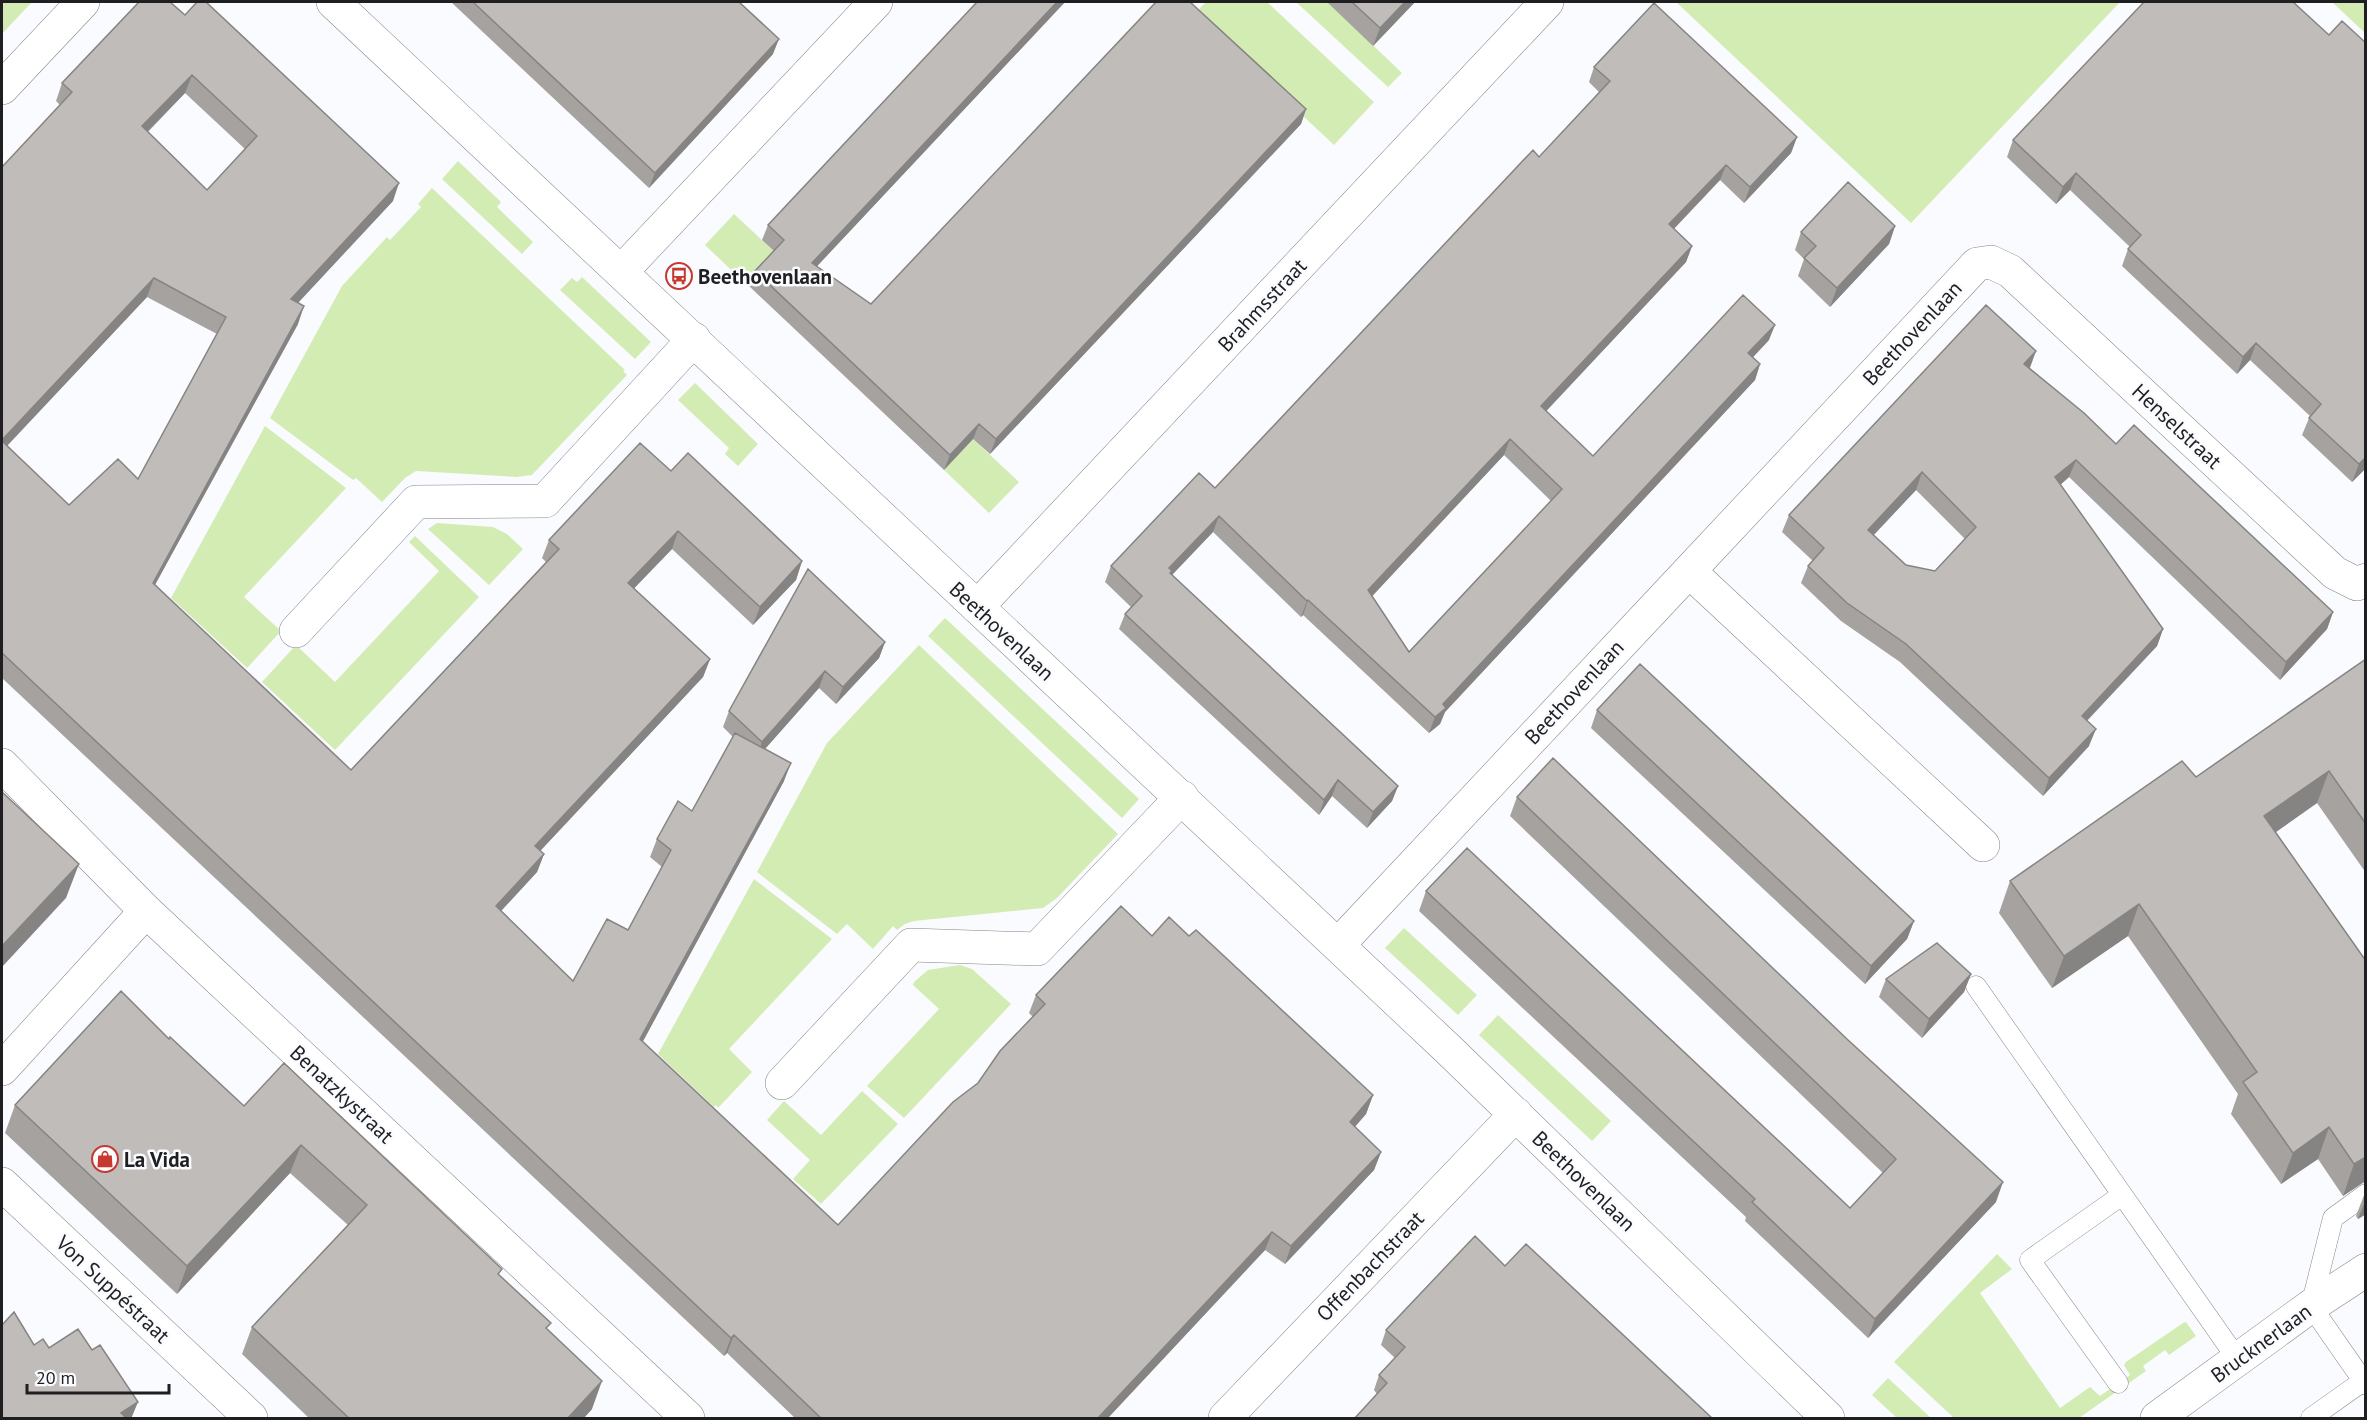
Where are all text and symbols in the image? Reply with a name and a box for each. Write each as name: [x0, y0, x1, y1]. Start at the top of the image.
street label: Brahmsstraat: [1212, 253, 1312, 357]
bus stop icon: Beethovenlaan: [664, 261, 694, 291]
place label: Beethovenlaan: [698, 263, 832, 290]
street label: Beethovenlaan: [1857, 275, 1967, 391]
street label: Henselstraat: [2126, 378, 2228, 474]
street label: Beethovenlaan: [944, 576, 1060, 686]
street label: Beethovenlaan: [1519, 634, 1629, 750]
street label: Benatzkystraat: [284, 1039, 400, 1149]
street label: Beethovenlaan: [1527, 1125, 1641, 1237]
shop icon: La Vida: [90, 1144, 120, 1174]
place label: La Vida: [124, 1146, 190, 1173]
street label: Offenbachstraat: [1310, 1205, 1430, 1327]
street label: Von Suppéstraat: [50, 1229, 176, 1349]
street label: Brucknerlaan: [2205, 1297, 2317, 1389]
scale bar: [27, 1357, 170, 1395]
text: 20 m: [36, 1366, 75, 1389]

